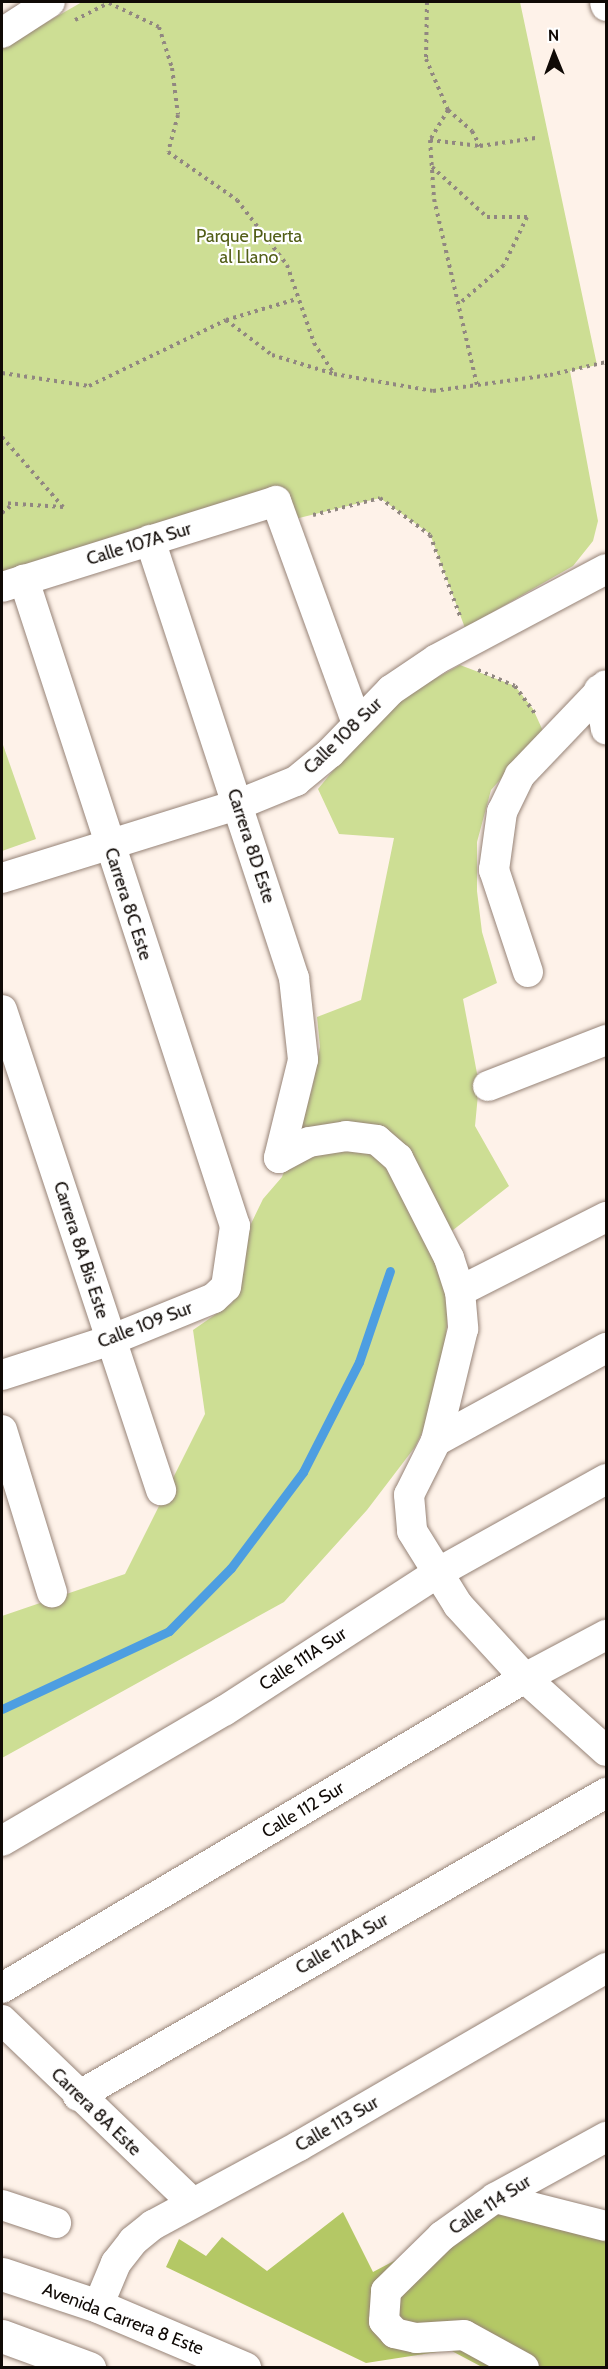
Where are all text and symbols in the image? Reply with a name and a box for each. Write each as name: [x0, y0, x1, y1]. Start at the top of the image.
north arrow: [524, 24, 584, 84]
text: N: [548, 26, 559, 45]
park label: Parque Puerta al Llano: [196, 226, 302, 268]
street label: Calle 107A Sur: [84, 518, 194, 570]
street label: Calle 108 Sur: [299, 693, 387, 779]
street label: Carrera 8D Este: [222, 786, 280, 906]
street label: Carrera 8C Este: [100, 845, 156, 963]
street label: Carrera 8A Bis Este: [49, 1179, 113, 1321]
street label: Calle 109 Sur: [95, 1297, 195, 1353]
street label: Calle 111A Sur: [255, 1623, 351, 1695]
street label: Calle 112 Sur: [258, 1777, 348, 1843]
street label: Calle 112A Sur: [292, 1909, 392, 1979]
street label: Carrera 8A Este: [46, 2064, 146, 2160]
street label: Calle 113 Sur: [292, 2092, 382, 2156]
street label: Calle 114 Sur: [445, 2171, 535, 2239]
street label: Avenida Carrera 8 Este: [39, 2278, 207, 2360]

